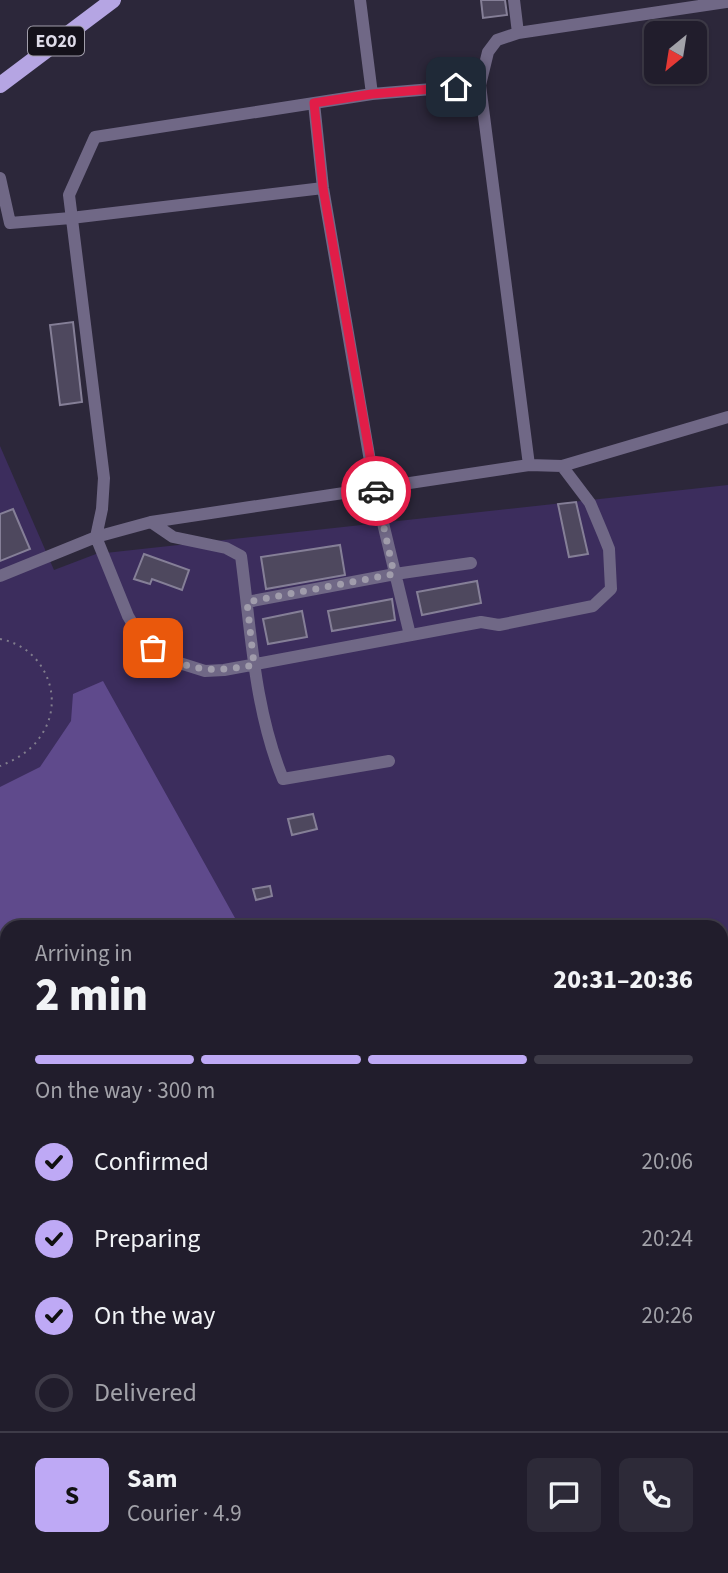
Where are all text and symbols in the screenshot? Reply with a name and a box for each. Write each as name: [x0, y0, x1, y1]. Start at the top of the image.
north arrow: [644, 21, 707, 84]
map controls: [644, 21, 707, 84]
road number: ΕΟ20: [28, 26, 84, 56]
pin: [426, 57, 486, 117]
icon: home: [437, 68, 475, 106]
courier: [341, 456, 411, 526]
icon: car: [357, 472, 395, 510]
pin: [123, 618, 183, 678]
icon: bag: [134, 629, 172, 667]
text: Arriving in: [35, 937, 133, 970]
text: 20:31–20:36: [553, 961, 693, 998]
text: 2 min: [35, 963, 148, 1028]
text: On the way · 300 m: [35, 1074, 215, 1107]
icon: check: [35, 1143, 73, 1181]
text: Confirmed: [94, 1143, 209, 1180]
text: 20:06: [642, 1145, 693, 1178]
icon: check: [35, 1220, 73, 1258]
text: Preparing: [94, 1220, 200, 1257]
text: 20:24: [642, 1222, 693, 1255]
icon: check: [35, 1297, 73, 1335]
text: On the way: [94, 1297, 215, 1334]
text: 20:26: [642, 1299, 693, 1332]
text: Delivered: [94, 1374, 197, 1411]
button: chat: [527, 1458, 601, 1532]
button: phone: [619, 1458, 693, 1532]
text: Sam: [127, 1460, 177, 1497]
text: S: [65, 1477, 79, 1514]
text: Courier · 4.9: [127, 1497, 242, 1530]

